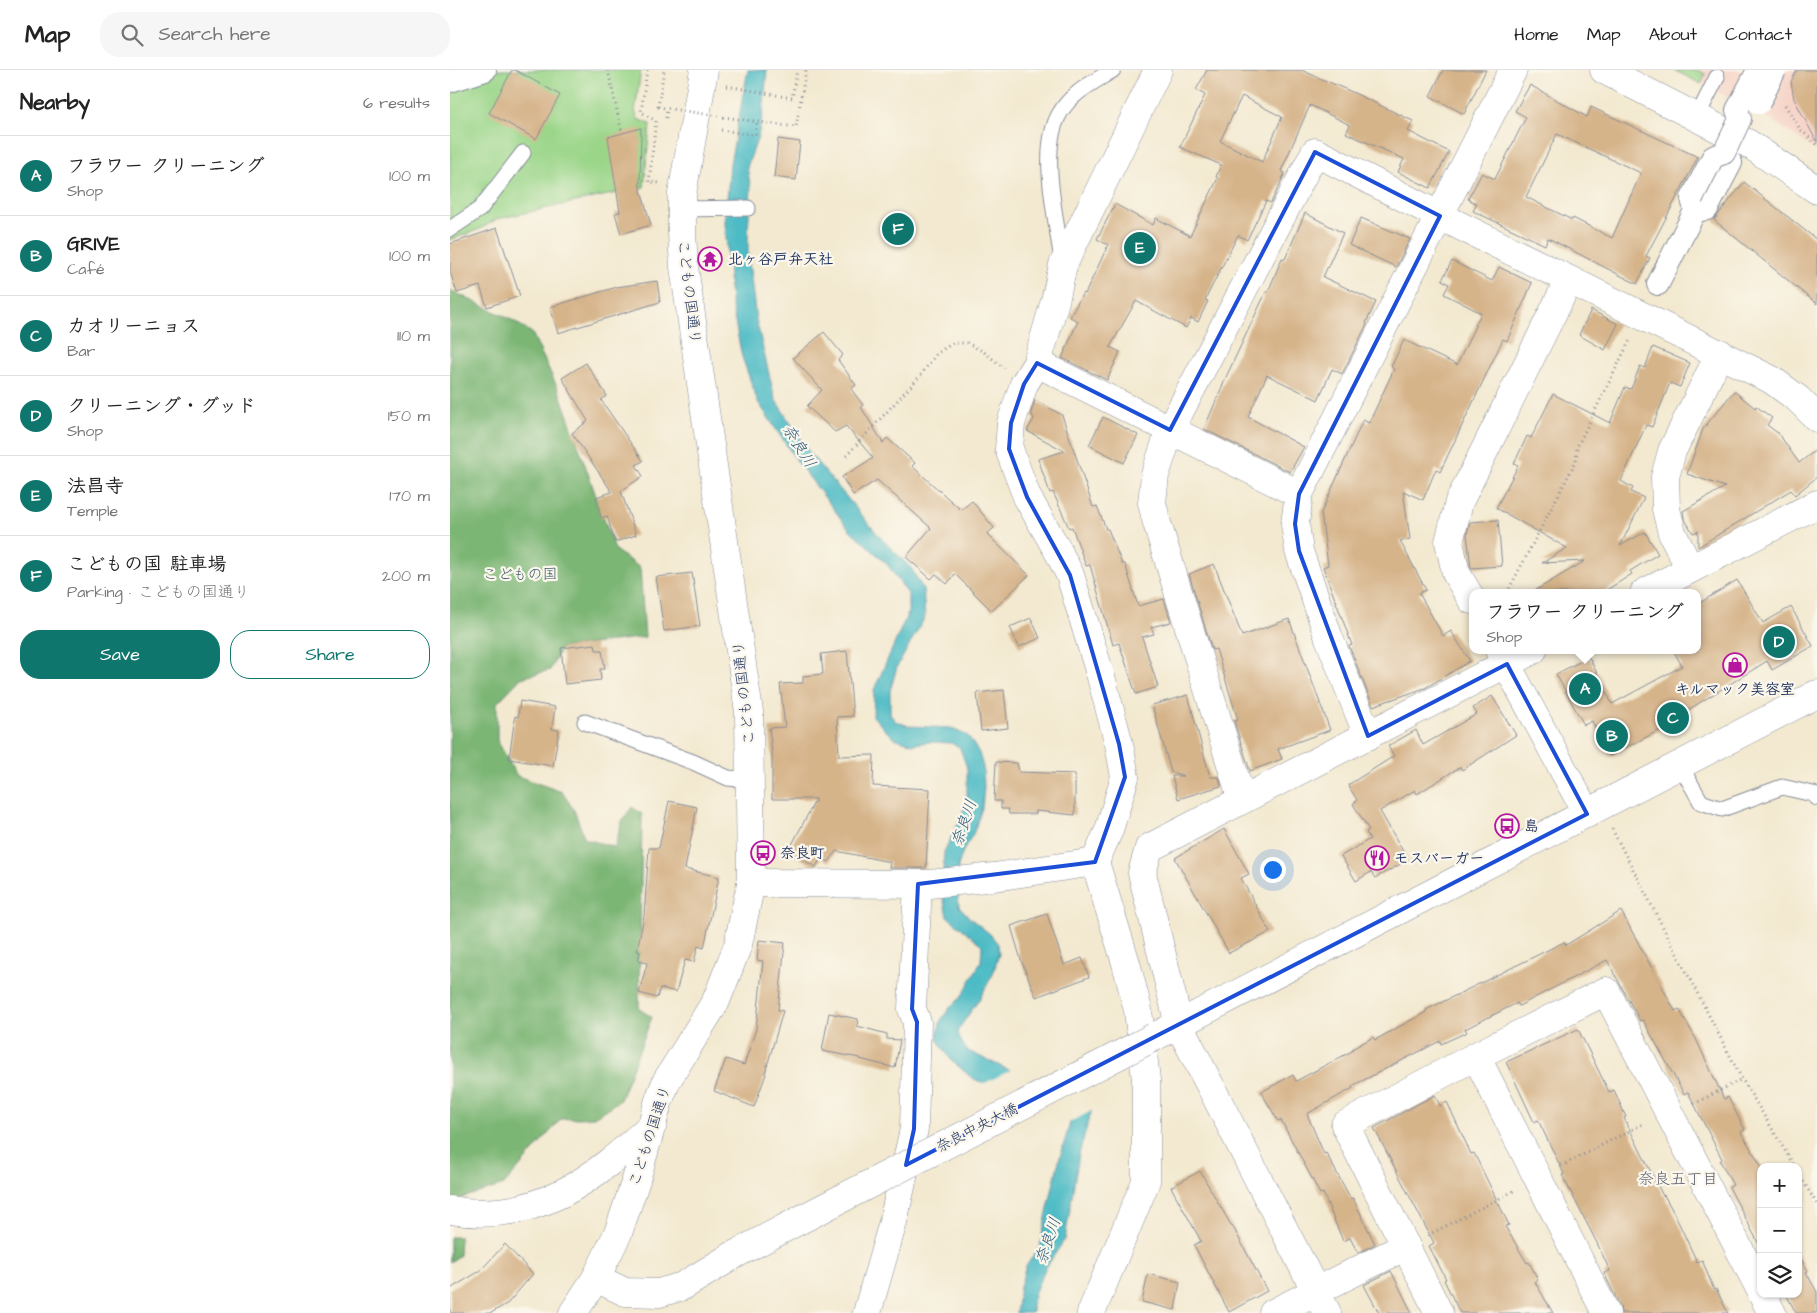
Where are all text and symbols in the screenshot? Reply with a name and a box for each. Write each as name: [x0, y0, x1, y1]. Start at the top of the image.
search box: [100, 12, 450, 57]
text: Map: [25, 18, 70, 52]
icon: search: [118, 21, 146, 49]
text: Search here: [158, 21, 271, 48]
text: Home: [1514, 22, 1559, 47]
text: Map: [1587, 22, 1621, 47]
text: About: [1649, 22, 1697, 47]
text: Contact: [1725, 22, 1792, 47]
text: Nearby: [20, 88, 90, 117]
text: 6 results: [363, 92, 430, 114]
text: フラワー クリーニング: [67, 153, 265, 180]
text: A: [31, 165, 41, 187]
text: 100 m: [389, 165, 430, 187]
text: Shop: [67, 180, 103, 202]
pin: F: [882, 210, 914, 248]
pin: E: [1124, 229, 1156, 267]
text: GRIVE: [67, 231, 120, 258]
street label: こどもの国通り: [672, 239, 706, 345]
text: B: [30, 245, 42, 267]
text: 100 m: [389, 245, 430, 267]
temple icon: 北ヶ谷戸弁天社: [697, 246, 723, 272]
place label: 北ヶ谷戸弁天社: [728, 249, 833, 270]
text: Café: [67, 258, 105, 280]
text: カオリーニョス: [67, 313, 200, 340]
text: C: [30, 325, 42, 347]
text: 110 m: [397, 325, 430, 347]
text: Bar: [67, 340, 95, 362]
text: クリーニング・グッド: [67, 393, 256, 420]
text: D: [31, 405, 41, 427]
text: 150 m: [388, 405, 430, 427]
text: Shop: [67, 420, 103, 442]
water label: 奈良川: [777, 420, 821, 472]
text: 法昌寺: [67, 473, 124, 500]
text: E: [31, 485, 41, 507]
text: 170 m: [389, 485, 430, 507]
text: Temple: [67, 500, 118, 522]
text: こどもの国 駐車場: [67, 551, 227, 578]
park label: こどもの国: [482, 564, 558, 585]
text: F: [30, 565, 42, 587]
text: 200 m: [382, 565, 430, 587]
text: Parking · こどもの国通り: [67, 581, 250, 603]
popup: [1469, 589, 1701, 654]
text: フラワー クリーニング: [1486, 599, 1684, 626]
pin: D: [1763, 623, 1795, 661]
text: Shop: [1486, 626, 1522, 648]
button: Save: [20, 630, 220, 679]
button: Share: [230, 630, 430, 679]
street label: こどもの国通り: [728, 640, 760, 746]
shop icon: キルマック美容室: [1722, 652, 1748, 678]
pin: A: [1569, 670, 1601, 708]
place label: キルマック美容室: [1675, 679, 1795, 700]
pin: C: [1657, 699, 1689, 737]
pin: B: [1596, 717, 1628, 755]
water label: 奈良川: [946, 797, 982, 849]
bus stop icon: 島: [1494, 813, 1520, 839]
place label: 島: [1524, 816, 1539, 837]
bus stop icon: 奈良町: [750, 840, 776, 866]
place label: 奈良町: [780, 843, 825, 864]
restaurant icon: モスバーガー: [1364, 845, 1390, 871]
place label: モスバーガー: [1394, 848, 1484, 869]
your location: [1260, 857, 1286, 883]
street label: こどもの国通り: [624, 1083, 676, 1189]
street label: 奈良中央大橋: [932, 1098, 1022, 1158]
map controls: [1757, 1163, 1802, 1298]
button: +: [1757, 1163, 1802, 1208]
district label: 奈良五丁目: [1638, 1168, 1718, 1190]
button: −: [1757, 1208, 1802, 1253]
water label: 奈良川: [1030, 1215, 1066, 1267]
button: layers: [1757, 1253, 1802, 1298]

